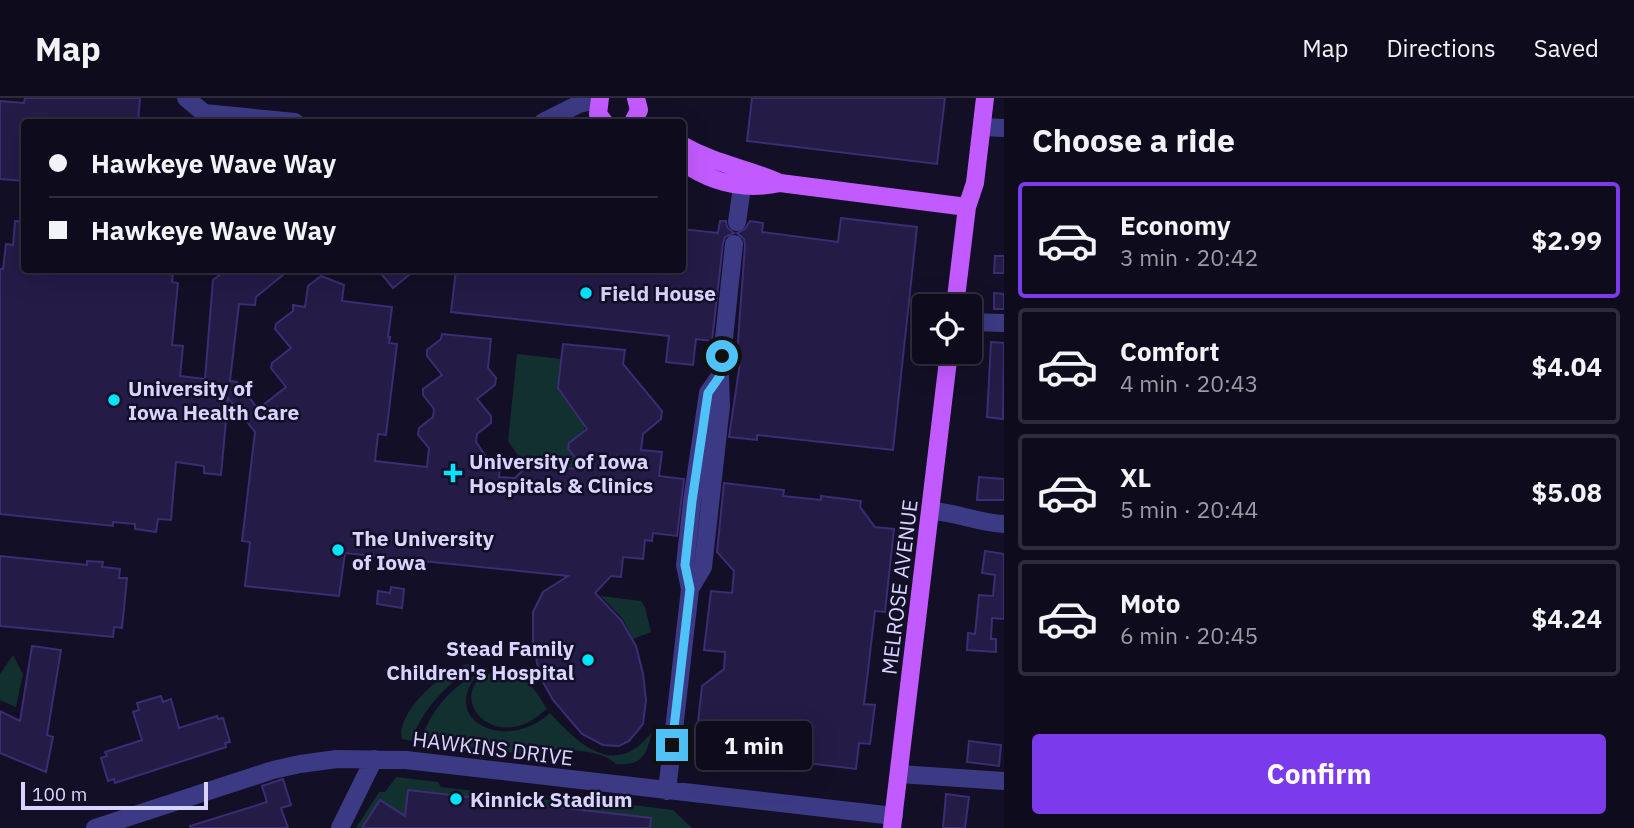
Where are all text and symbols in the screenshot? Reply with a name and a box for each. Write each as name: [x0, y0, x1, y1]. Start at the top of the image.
text: Map: [35, 27, 101, 70]
text: Map: [1302, 32, 1348, 64]
text: Directions: [1386, 32, 1496, 64]
text: Saved: [1534, 32, 1599, 64]
text: Choose a ride: [1032, 119, 1235, 161]
text: Hawkeye Wave Way: [91, 146, 336, 180]
text: Economy: [1120, 208, 1231, 242]
icon: car: [1036, 209, 1099, 272]
text: Hawkeye Wave Way: [91, 213, 336, 247]
text: $2.99: [1532, 223, 1602, 257]
text: 3 min · 20:42: [1120, 242, 1258, 272]
place label: Field House: [600, 279, 716, 307]
marker: Field House: [578, 285, 594, 301]
map controls: [912, 294, 982, 364]
button: locate: [912, 294, 982, 364]
text: Comfort: [1120, 334, 1219, 368]
icon: car: [1036, 335, 1099, 398]
route start: [706, 340, 738, 372]
text: $4.04: [1532, 349, 1602, 383]
text: 4 min · 20:43: [1120, 368, 1258, 398]
place label: University of Iowa Health Care: [128, 374, 300, 426]
marker: University of Iowa Health Care: [106, 392, 122, 408]
place label: University of Iowa Hospitals & Clinics: [469, 447, 653, 499]
text: XL: [1120, 460, 1151, 494]
icon: car: [1036, 461, 1099, 524]
marker: University of Iowa Hospitals & Clinics: [443, 463, 463, 483]
text: $5.08: [1532, 475, 1602, 509]
text: 5 min · 20:44: [1120, 494, 1258, 524]
street label: MELROSE AVENUE: [874, 498, 924, 676]
place label: The University of Iowa: [352, 524, 495, 576]
marker: The University of Iowa: [330, 542, 346, 558]
text: Moto: [1120, 586, 1180, 620]
icon: car: [1036, 587, 1099, 650]
text: $4.24: [1532, 601, 1602, 635]
text: 6 min · 20:45: [1120, 620, 1258, 650]
place label: Stead Family Children's Hospital: [386, 634, 575, 686]
marker: Stead Family Children's Hospital: [580, 652, 596, 668]
callout: 1 min: [696, 720, 812, 770]
street label: HAWKINS DRIVE: [411, 724, 575, 772]
route end: [656, 729, 688, 761]
text: 1 min: [724, 730, 784, 760]
button: Confirm: [1032, 734, 1606, 814]
scale bar: [21, 779, 208, 811]
text: 100 m: [32, 782, 87, 806]
place label: Kinnick Stadium: [470, 785, 633, 813]
marker: Kinnick Stadium: [448, 791, 464, 807]

